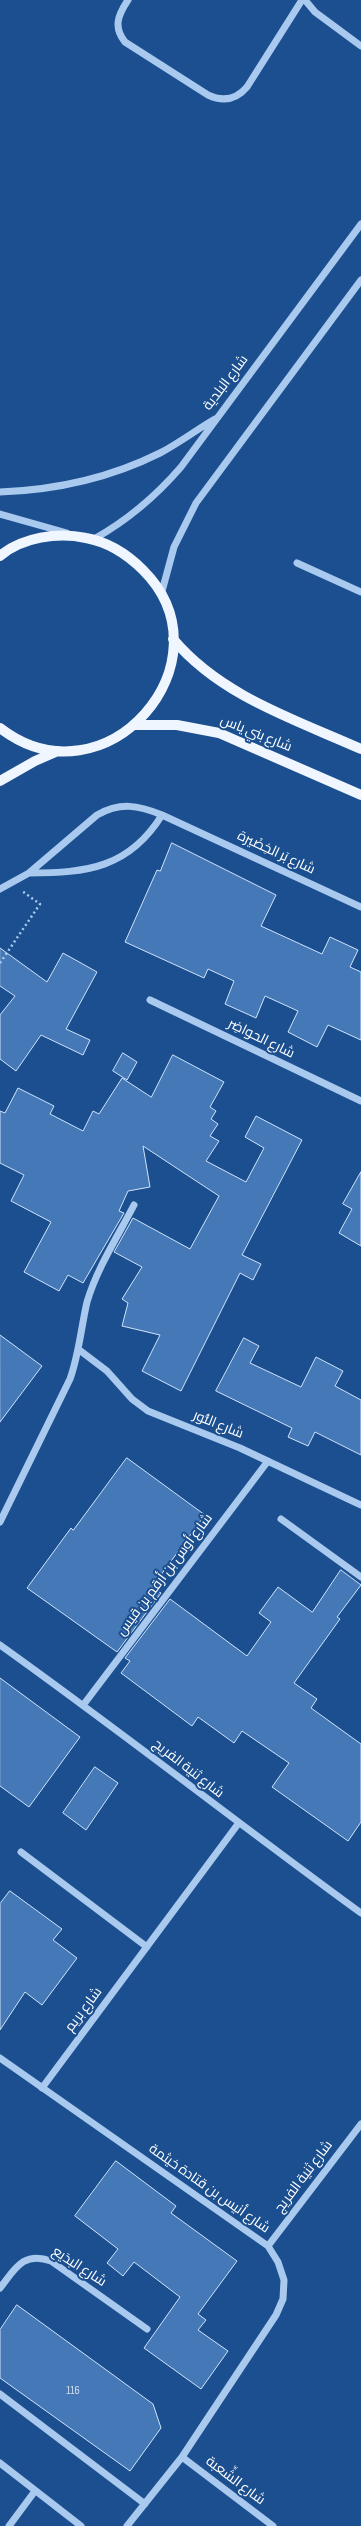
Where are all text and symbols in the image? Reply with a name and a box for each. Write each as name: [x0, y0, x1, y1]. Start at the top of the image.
street label: شارع البلدية: [200, 352, 252, 414]
street label: شارع بني ياس: [218, 712, 294, 756]
street label: شارع بَر الخِضَيرة: [234, 828, 318, 878]
street label: شارع الحواضِر: [225, 1016, 297, 1062]
street label: شارع النُّور: [190, 1407, 246, 1443]
street label: شارع أوس بن أرقم بن قيس: [113, 1510, 217, 1640]
street label: شارع ثنية الفريج: [149, 1736, 227, 1802]
street label: شارع بريم: [62, 1984, 106, 2036]
street label: شارع ثنية الفريج: [271, 2138, 337, 2216]
street label: شارع أنيس بن قتادة خيثمة: [145, 2141, 273, 2237]
street label: شارع البدَيع: [49, 2243, 109, 2291]
house number: 116: [66, 2384, 80, 2398]
street label: شارع الشِّعبة: [202, 2453, 268, 2509]

